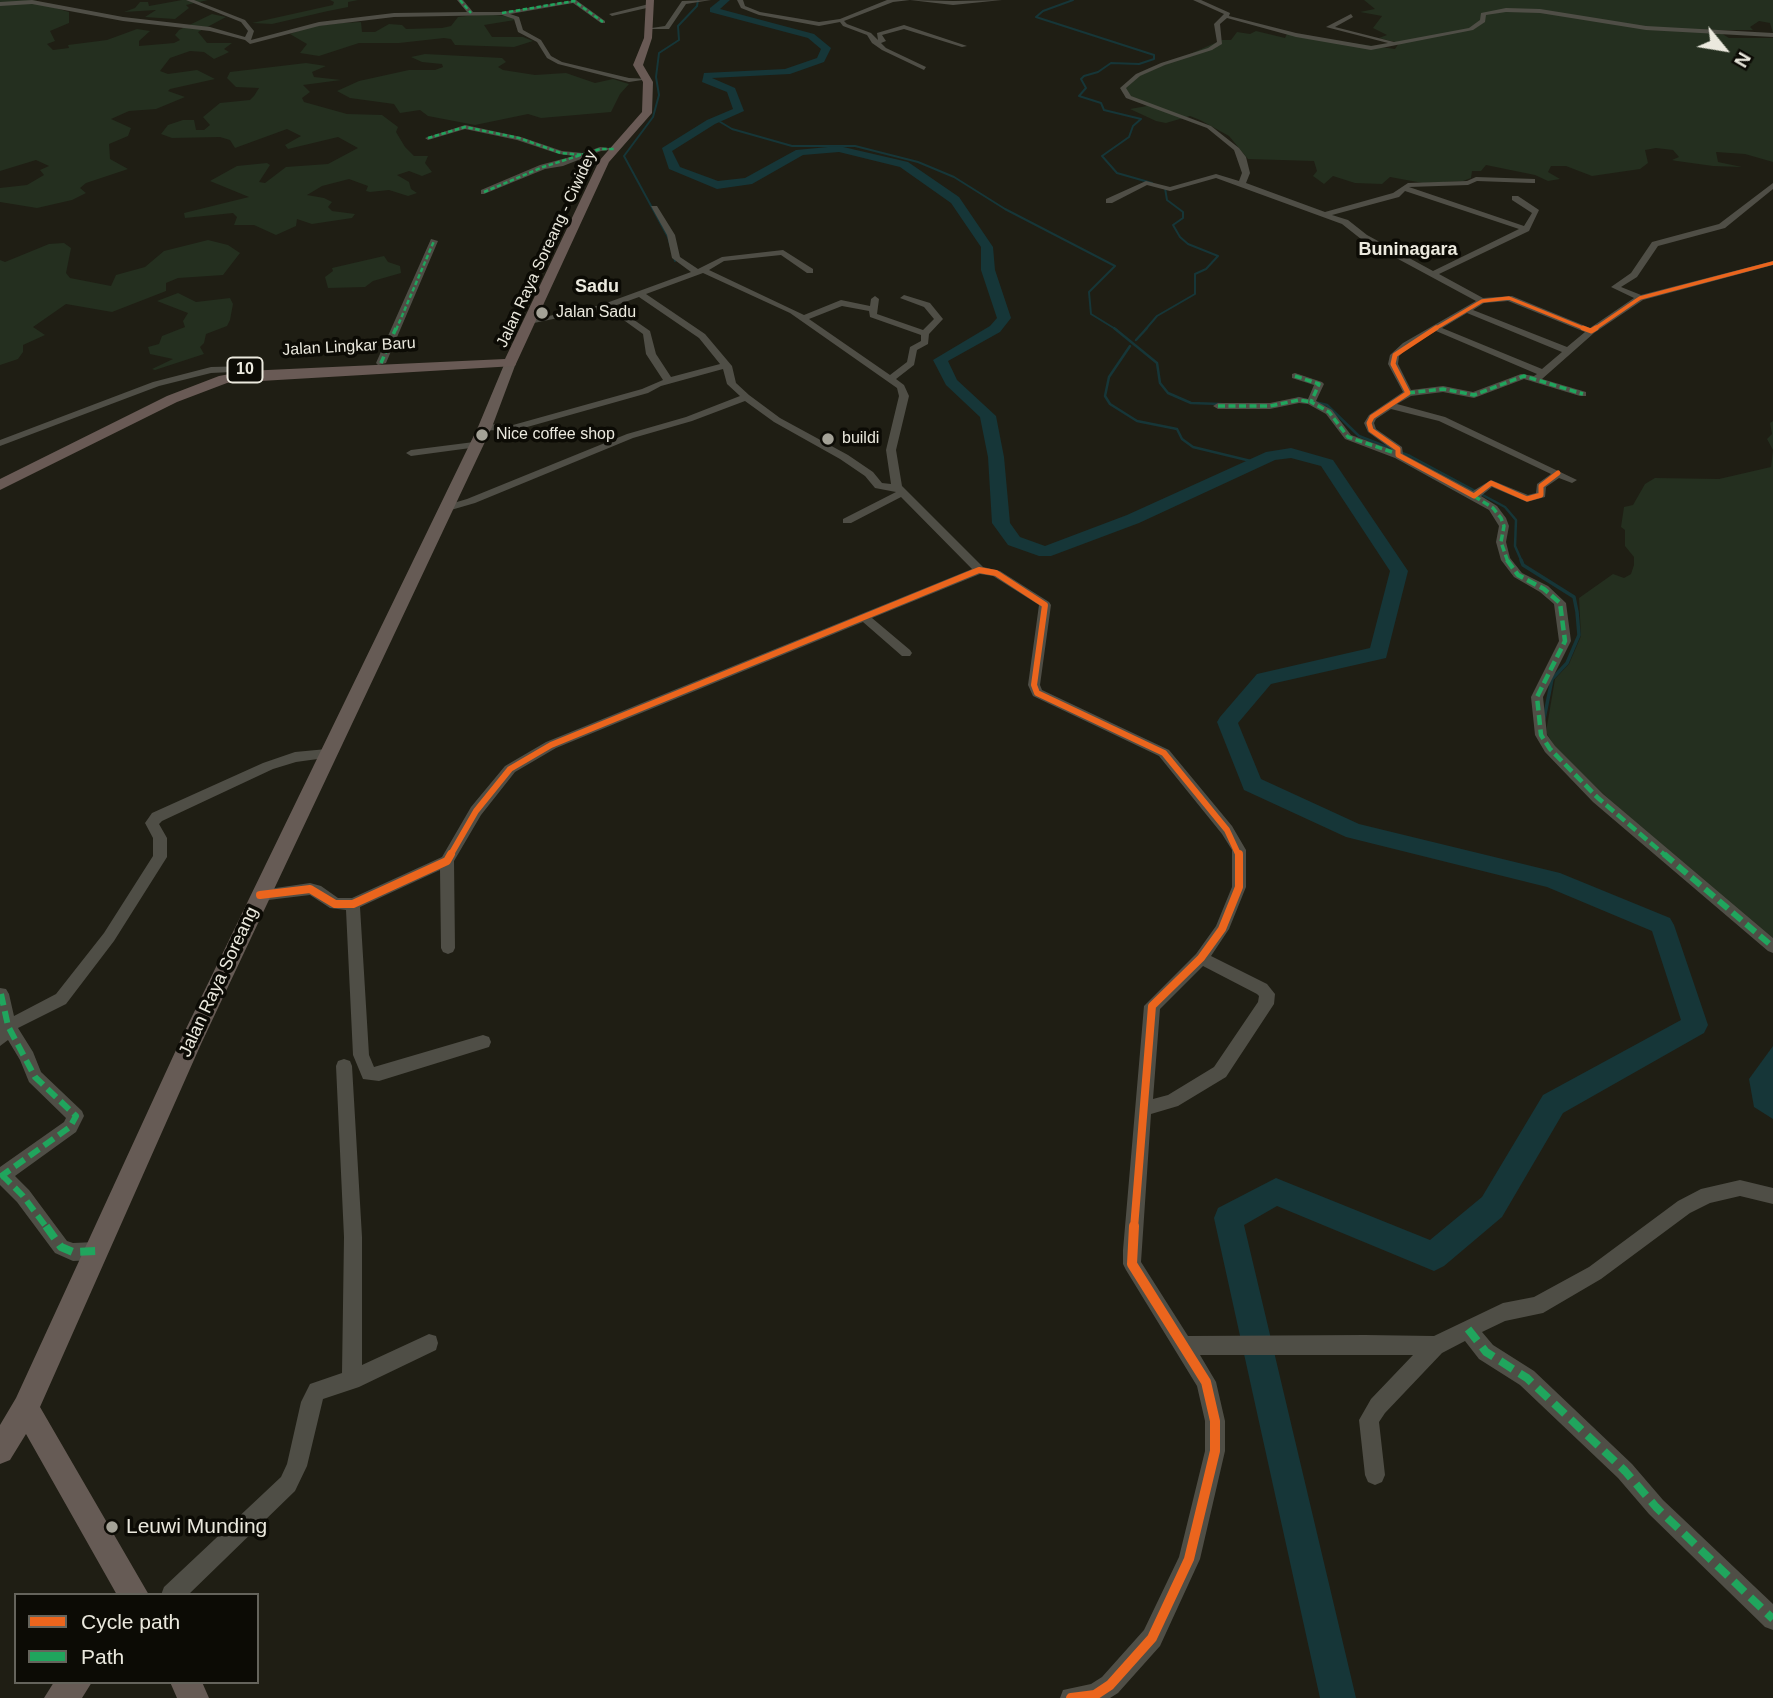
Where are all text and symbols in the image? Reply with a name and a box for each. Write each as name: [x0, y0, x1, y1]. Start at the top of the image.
north arrow: [1689, 14, 1759, 84]
text: N: [1730, 49, 1755, 71]
street label: Jalan Raya Soreang - Ciwidey: [493, 147, 601, 351]
district label: Buninagara: [1358, 239, 1458, 261]
district label: Sadu: [575, 276, 619, 298]
place label: Jalan Sadu: [556, 303, 636, 323]
marker: Jalan Sadu: [534, 305, 550, 321]
street label: Jalan Lingkar Baru: [282, 334, 416, 360]
road number: 10: [228, 358, 262, 382]
place label: Nice coffee shop: [496, 425, 615, 445]
marker: Nice coffee shop: [474, 427, 490, 443]
place label: buildi: [842, 429, 879, 449]
marker: buildi: [820, 431, 836, 447]
street label: Jalan Raya Soreang: [175, 904, 263, 1060]
place label: Leuwi Munding: [126, 1514, 267, 1540]
marker: Leuwi Munding: [104, 1519, 120, 1535]
legend: [14, 1593, 259, 1684]
text: Cycle path: [81, 1610, 180, 1633]
text: Path: [81, 1645, 124, 1668]

